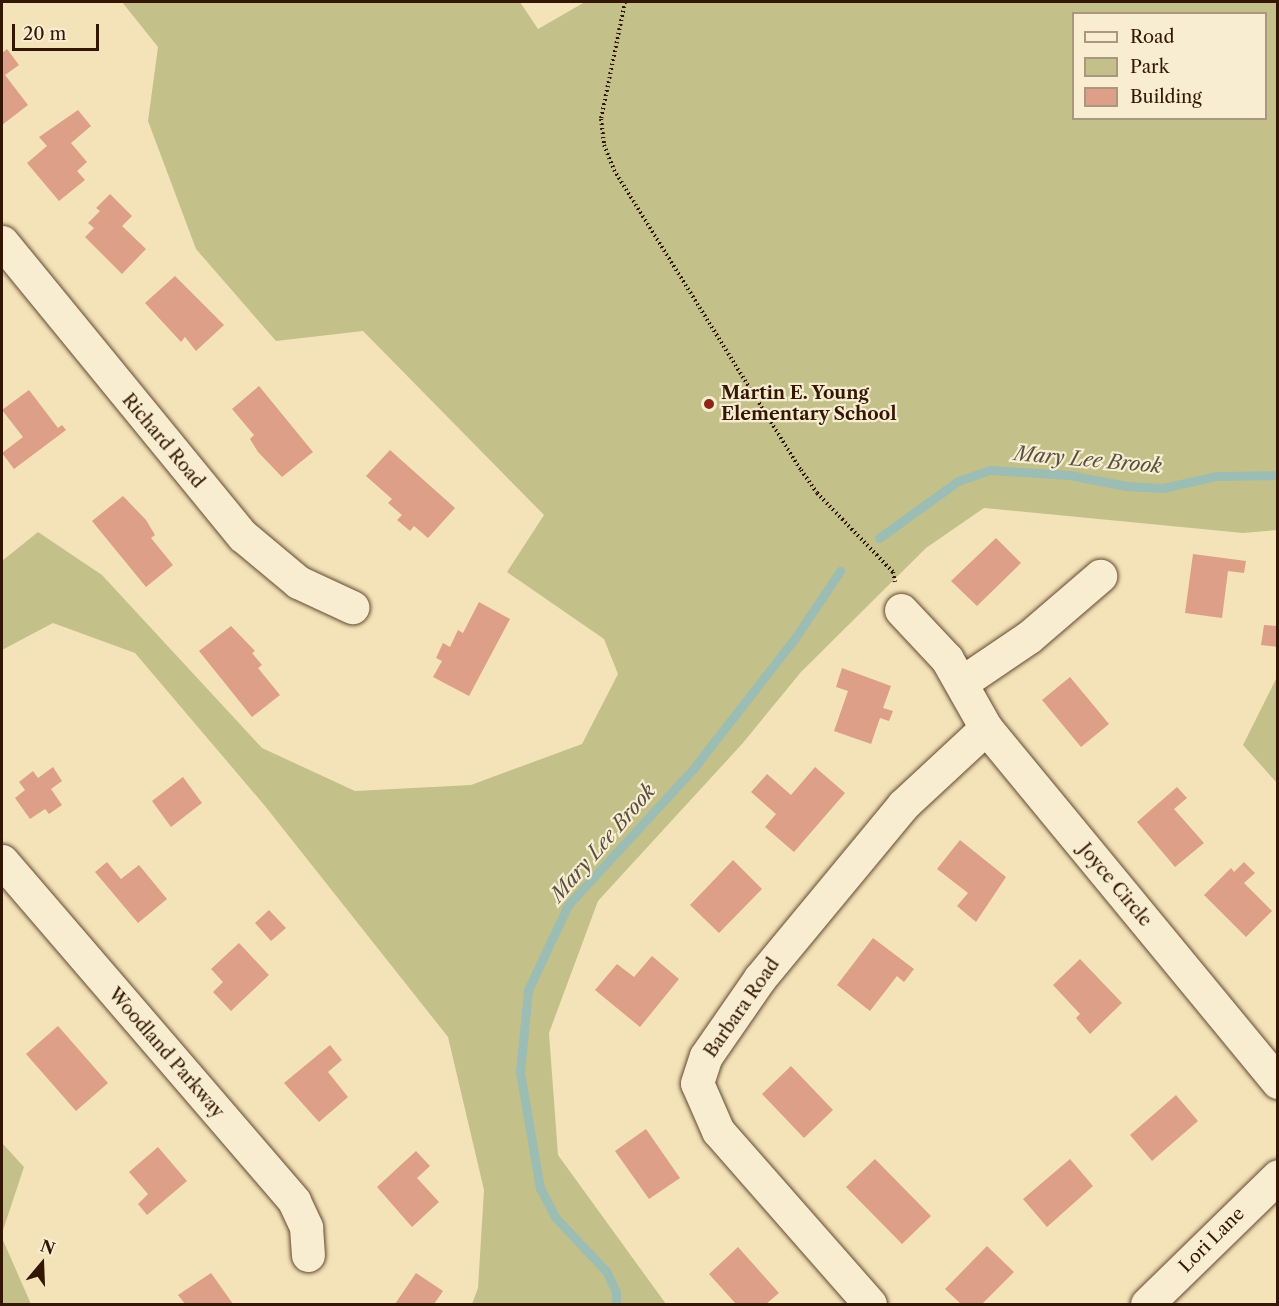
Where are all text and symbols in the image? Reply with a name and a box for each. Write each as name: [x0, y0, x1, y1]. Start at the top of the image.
scale bar: [15, 12, 102, 50]
legend: [1072, 12, 1267, 120]
text: 20 m: [23, 23, 66, 45]
text: Road: [1130, 26, 1175, 48]
text: Park: [1130, 56, 1169, 78]
text: Building: [1130, 86, 1202, 108]
place label: Martin E. Young Elementary School: [721, 383, 897, 426]
street label: Richard Road: [117, 389, 209, 493]
marker: Martin E. Young Elementary School: [702, 397, 716, 411]
water label: Mary Lee Brook: [1013, 442, 1163, 478]
water label: Mary Lee Brook: [545, 779, 661, 907]
street label: Joyce Circle: [1074, 839, 1156, 931]
street label: Barbara Road: [700, 954, 784, 1062]
street label: Woodland Parkway: [104, 984, 228, 1122]
street label: Lori Lane: [1175, 1203, 1249, 1277]
north arrow: [12, 1234, 72, 1294]
text: N: [38, 1235, 58, 1259]

